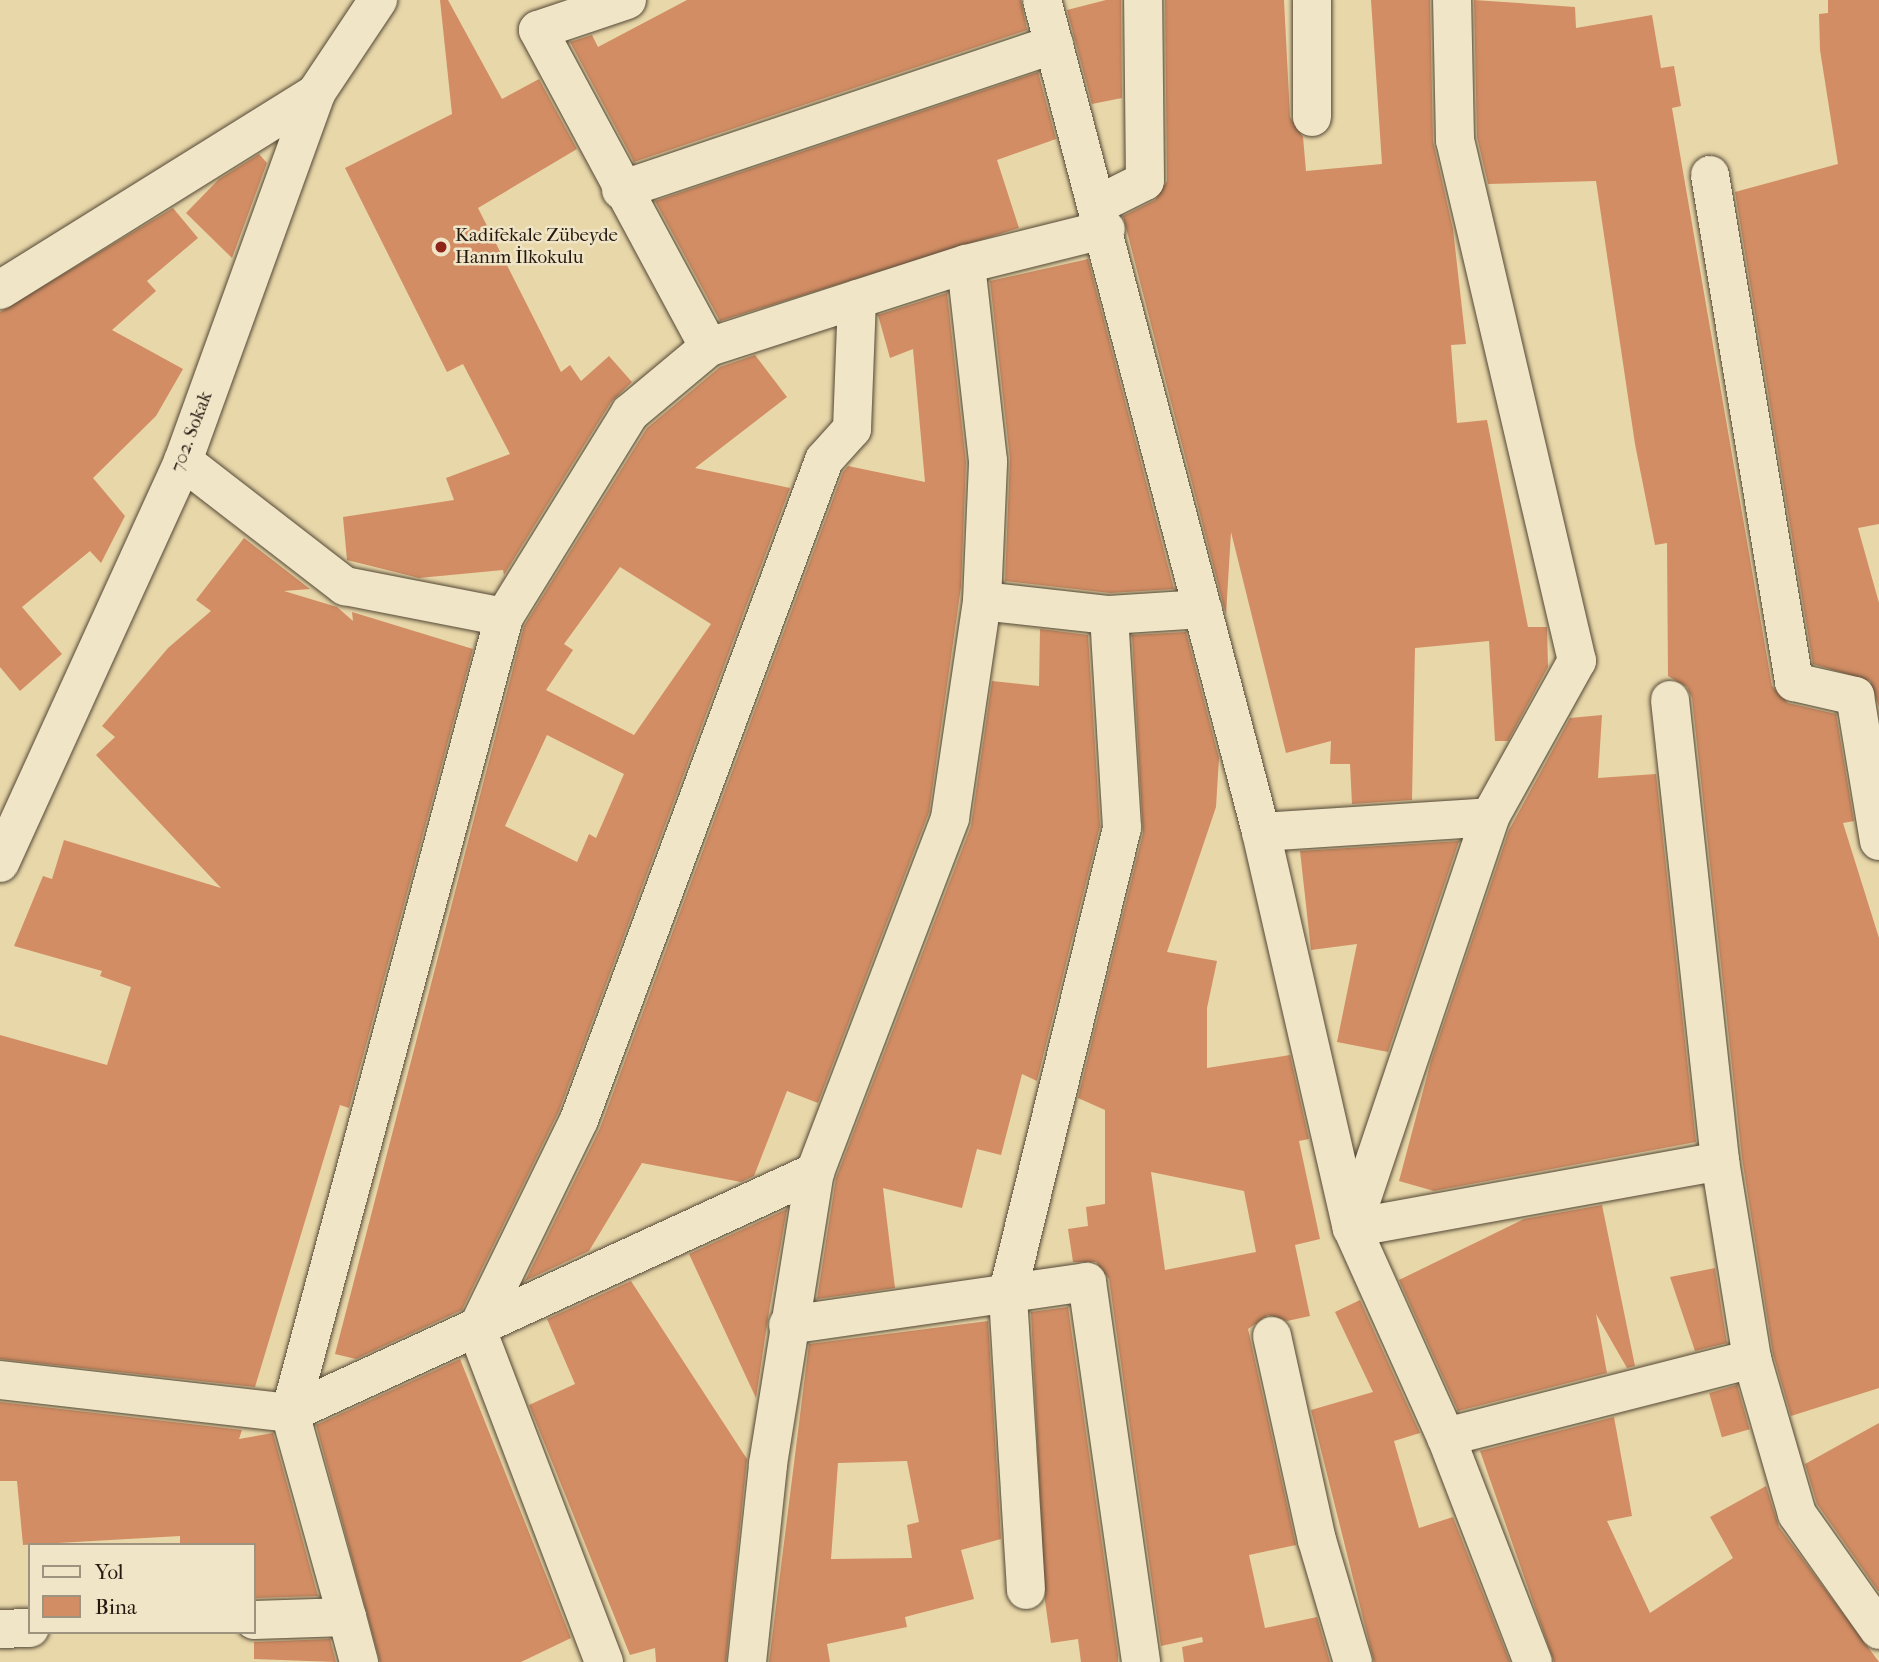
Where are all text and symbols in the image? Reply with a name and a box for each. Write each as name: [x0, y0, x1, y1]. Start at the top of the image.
place label: Kadifekale Zübeyde Hanım İlkokulu: [455, 225, 618, 269]
marker: Kadifekale Zübeyde Hanım İlkokulu: [433, 239, 449, 255]
street label: 702. Sokak: [166, 388, 218, 476]
legend: [28, 1543, 256, 1634]
text: Yol: [95, 1560, 124, 1584]
text: Bina: [95, 1595, 137, 1619]

